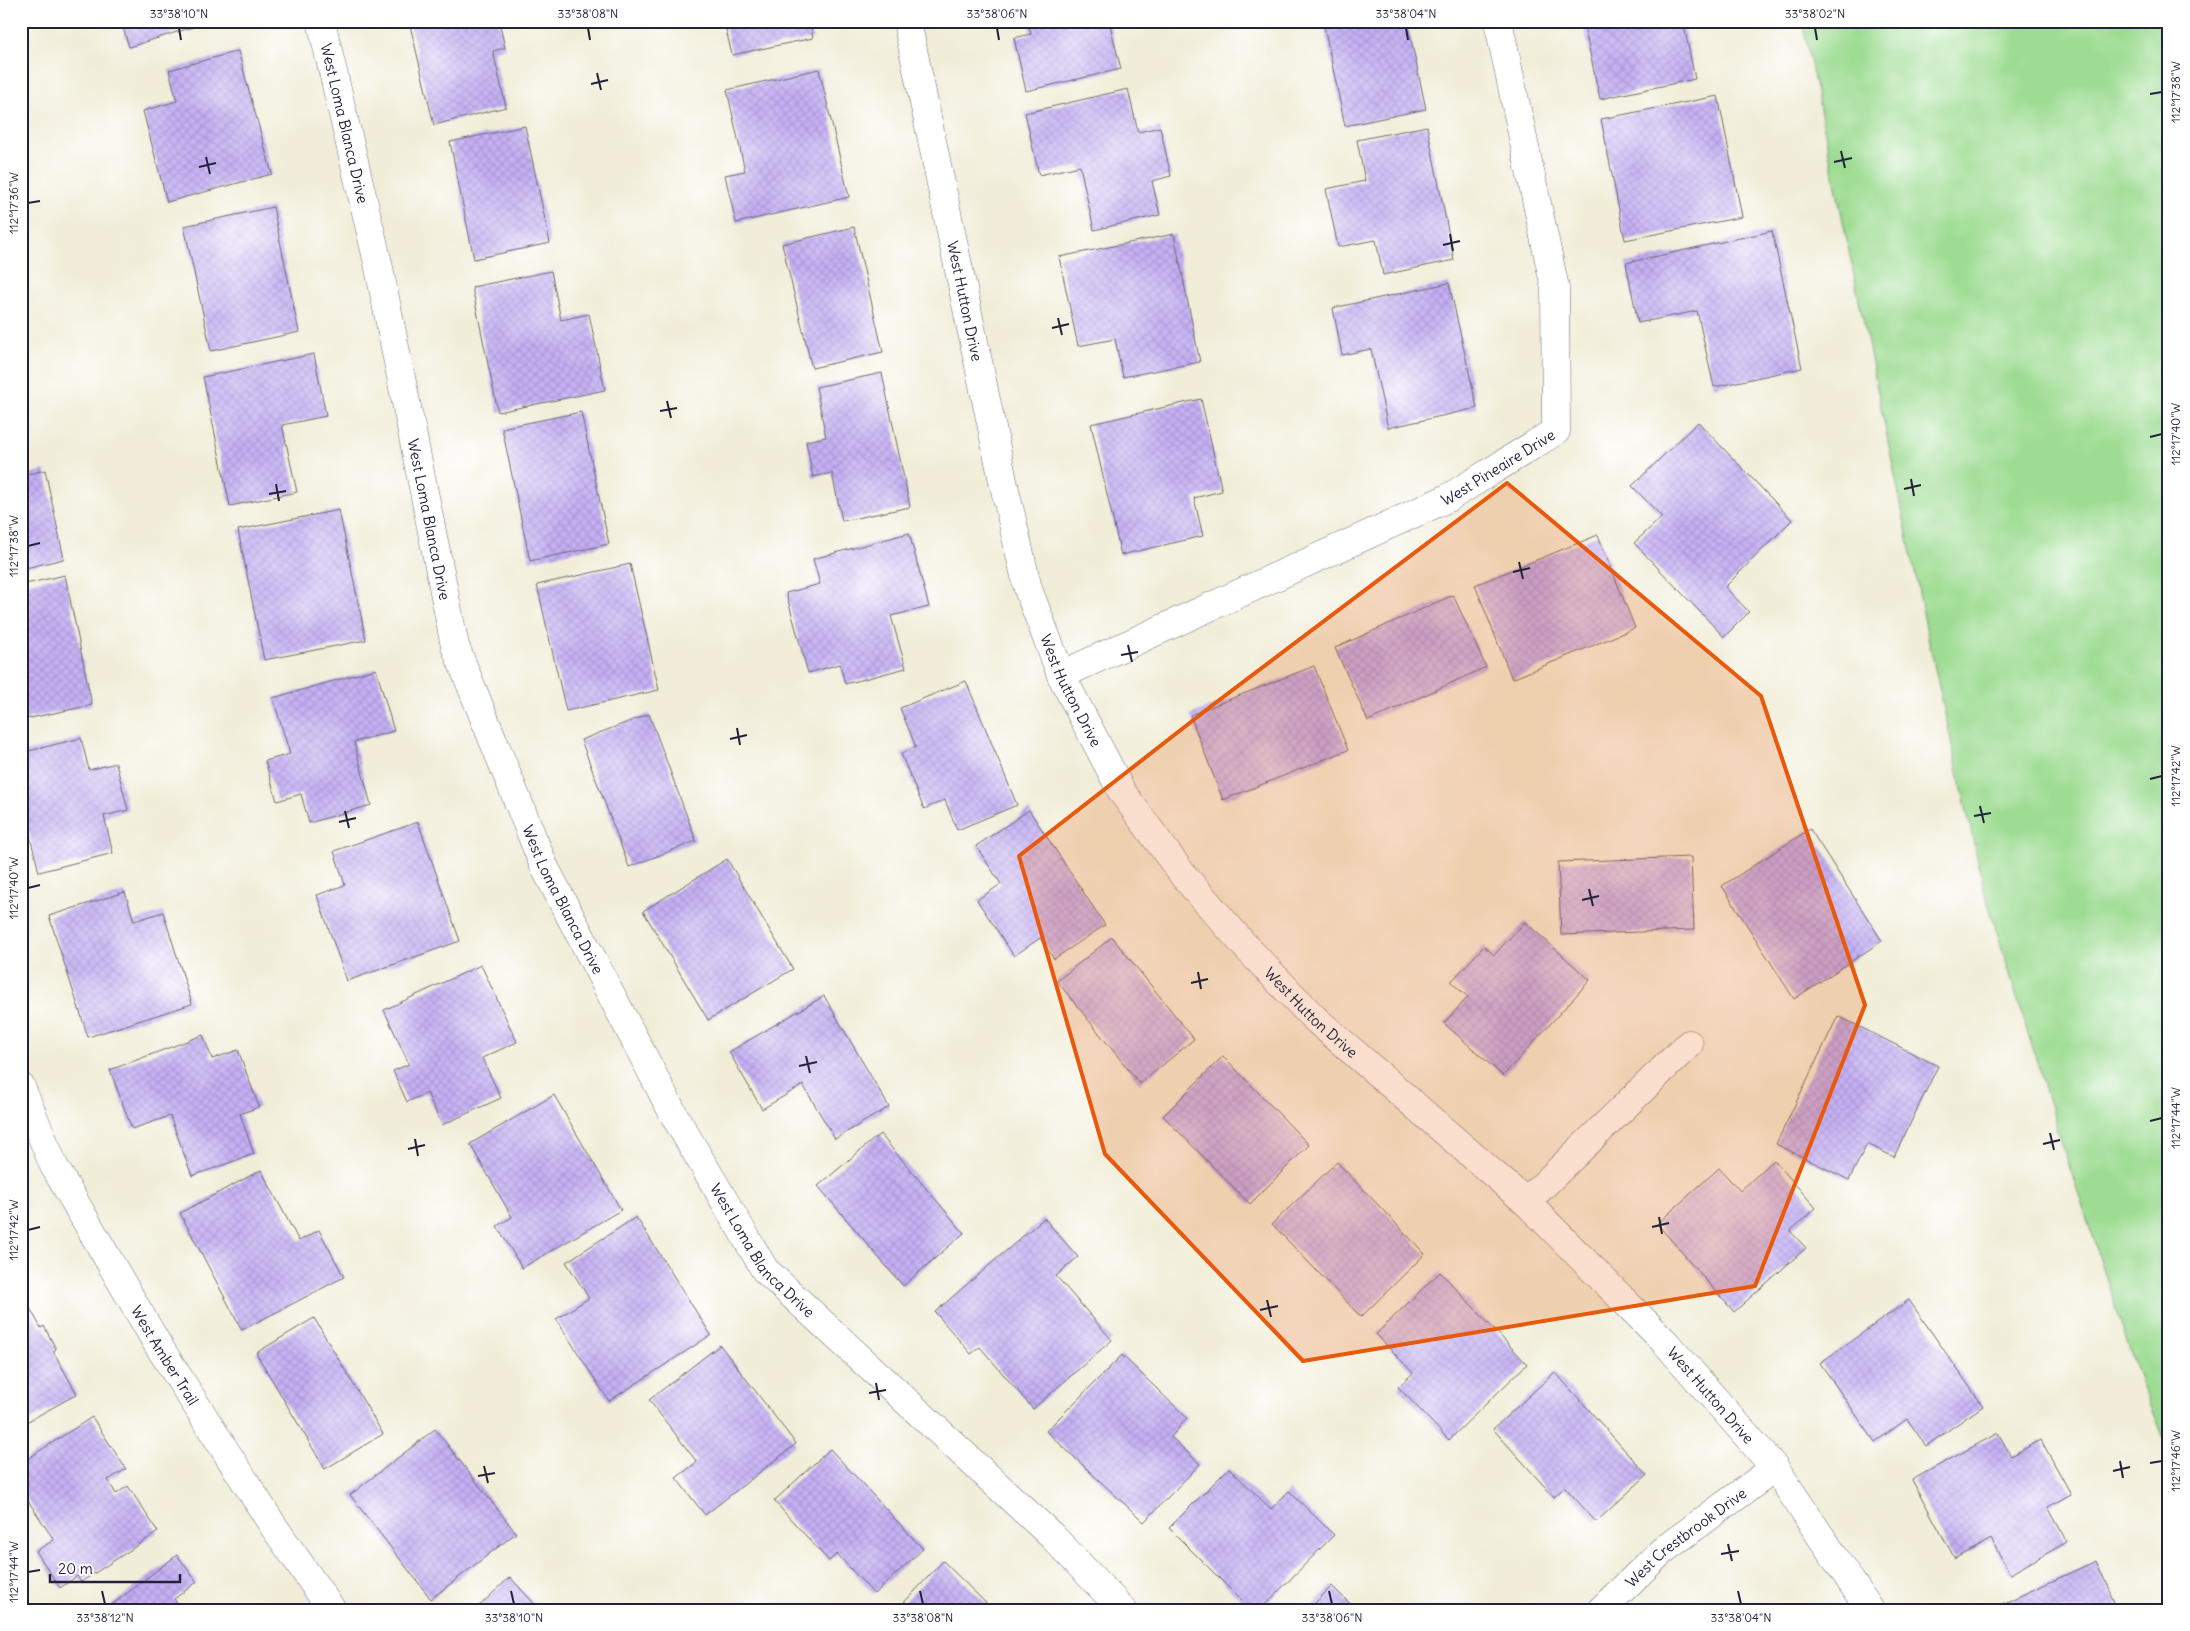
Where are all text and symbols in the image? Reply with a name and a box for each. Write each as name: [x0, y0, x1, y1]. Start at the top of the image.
text: 33°38'10"N: [150, 6, 208, 21]
text: 33°38'08"N: [558, 6, 618, 21]
text: 33°38'06"N: [967, 6, 1027, 21]
text: 33°38'04"N: [1376, 6, 1436, 21]
text: 33°38'02"N: [1785, 6, 1845, 21]
street label: West Loma Blanca Drive: [317, 41, 373, 205]
text: 112°17'38"W: [2168, 61, 2183, 123]
text: 112°17'36"W: [6, 172, 21, 234]
street label: West Hutton Drive: [944, 239, 987, 363]
text: 112°17'40"W: [2168, 403, 2183, 465]
street label: West Pineaire Drive: [1438, 425, 1558, 509]
street label: West Loma Blanca Drive: [404, 437, 455, 602]
text: 112°17'38"W: [6, 515, 21, 577]
street label: West Hutton Drive: [1037, 631, 1106, 750]
text: 112°17'42"W: [2168, 745, 2183, 807]
street label: West Loma Blanca Drive: [519, 822, 608, 977]
text: 112°17'40"W: [6, 857, 21, 919]
street label: West Hutton Drive: [1261, 963, 1362, 1062]
text: 112°17'44"W: [2168, 1087, 2183, 1149]
street label: West Loma Blanca Drive: [707, 1180, 819, 1321]
text: 112°17'42"W: [6, 1199, 21, 1261]
street label: West Amber Trail: [127, 1302, 203, 1408]
street label: West Hutton Drive: [1664, 1342, 1759, 1447]
text: 112°17'46"W: [2168, 1430, 2183, 1492]
street label: West Crestbrook Drive: [1621, 1483, 1750, 1591]
text: 112°17'44"W: [6, 1541, 21, 1603]
scale bar: [50, 1551, 180, 1583]
text: 20 m: [58, 1559, 93, 1578]
text: 33°38'12"N: [76, 1610, 134, 1625]
text: 33°38'10"N: [485, 1610, 543, 1625]
text: 33°38'08"N: [893, 1610, 953, 1625]
text: 33°38'06"N: [1302, 1610, 1362, 1625]
text: 33°38'04"N: [1711, 1610, 1771, 1625]

